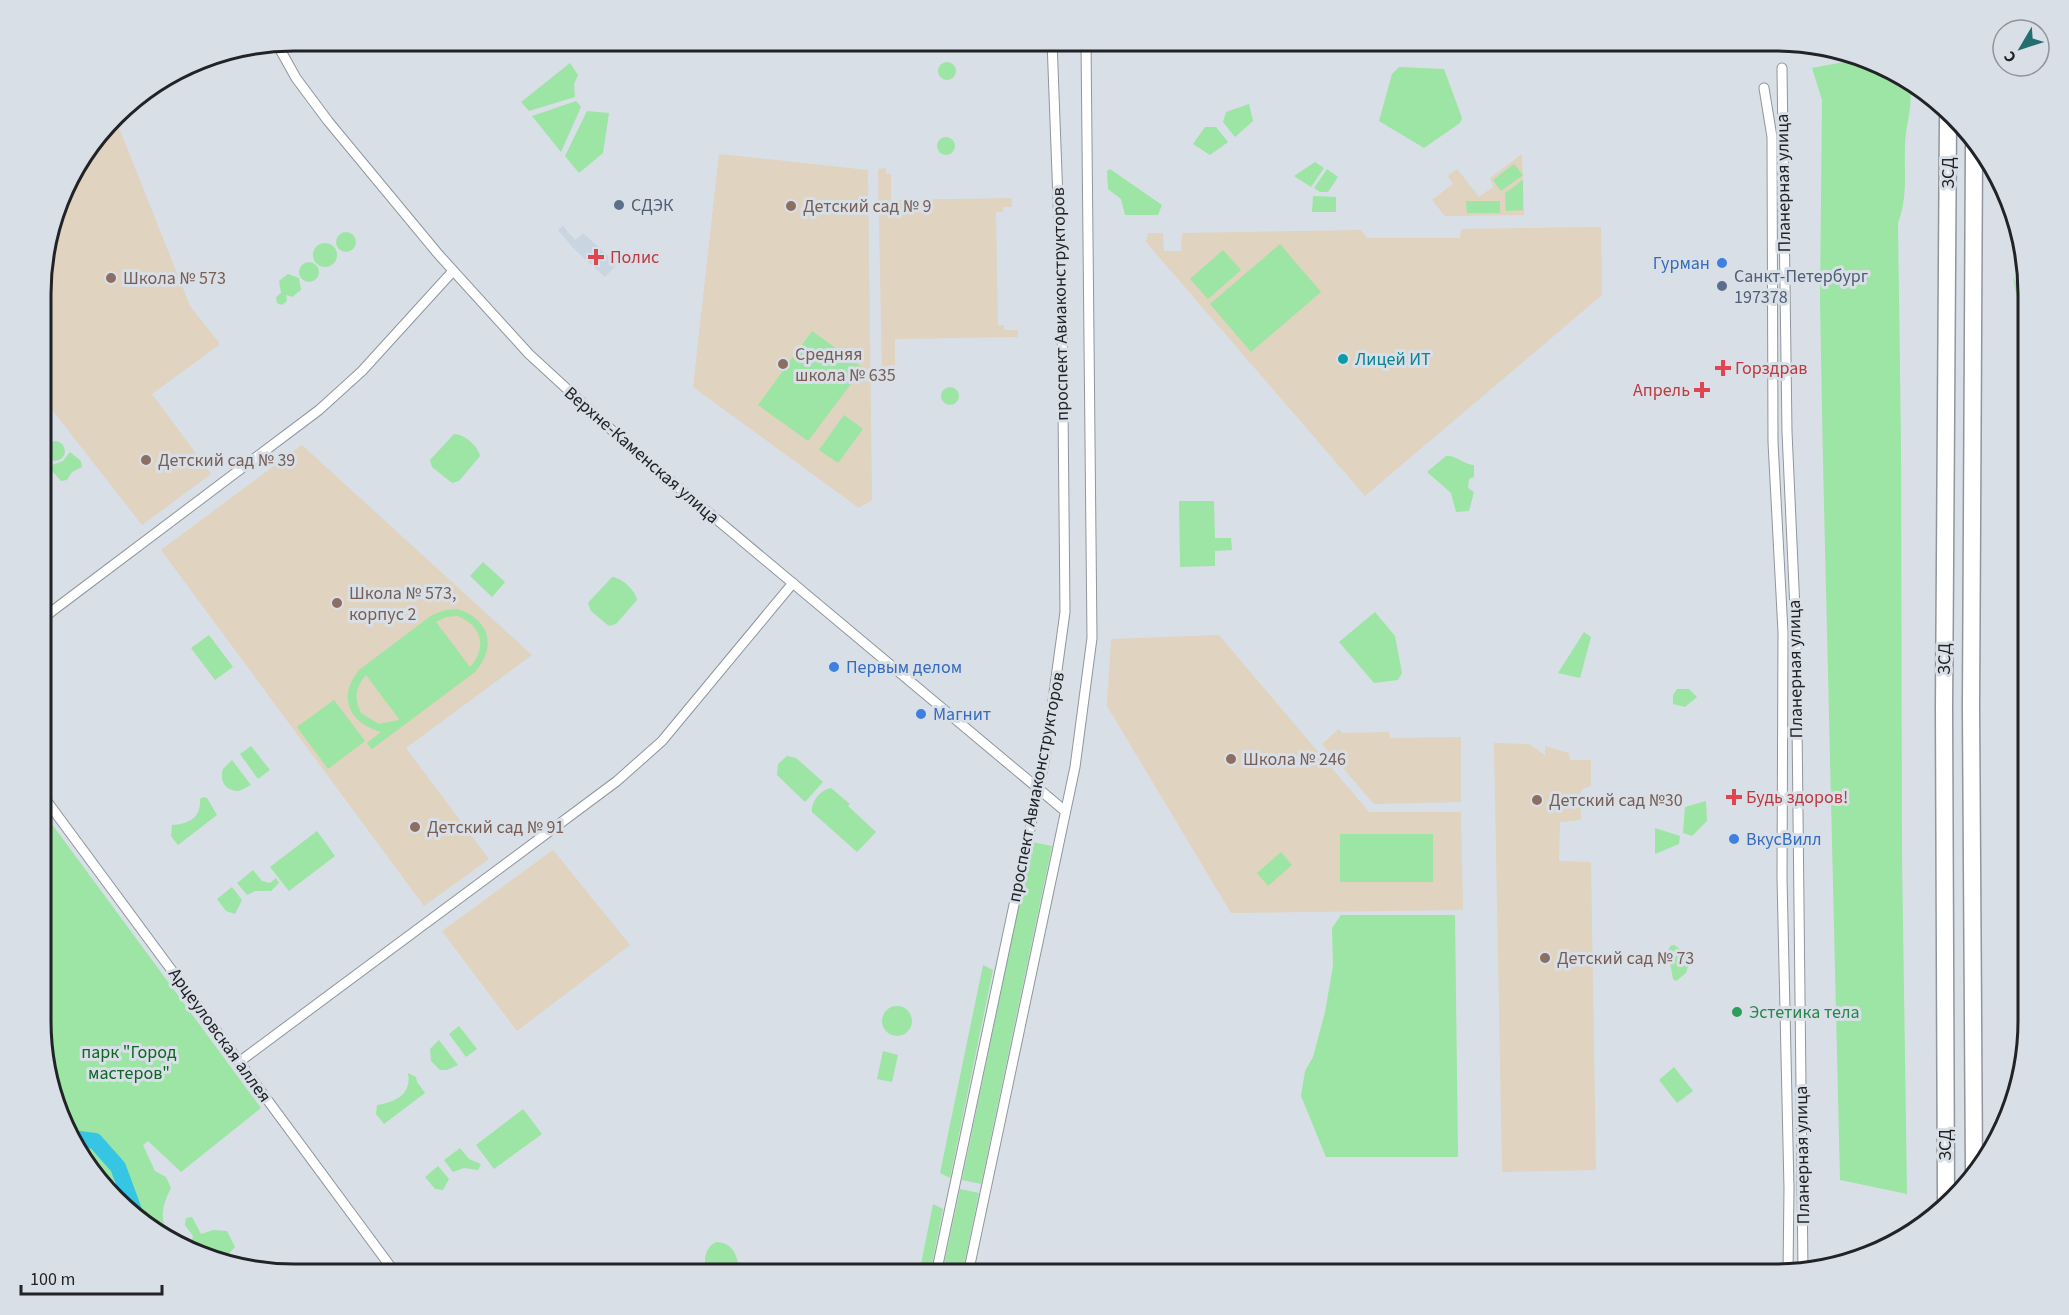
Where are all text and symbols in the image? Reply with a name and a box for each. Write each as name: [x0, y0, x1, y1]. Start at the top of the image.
north arrow: [1991, 18, 2051, 78]
text: С: [1999, 46, 2022, 67]
street label: Планерная улица: [1770, 114, 1797, 252]
street label: ЗСД: [1936, 157, 1961, 189]
street label: проспект Авиаконструкторов: [1046, 187, 1075, 421]
place label: СДЭК: [631, 193, 674, 218]
place label: Детский сад № 9: [803, 194, 931, 219]
marker: СДЭК: [612, 198, 626, 212]
marker: Детский сад № 9: [784, 199, 798, 213]
place label: Полис: [610, 245, 659, 270]
marker: Полис: [587, 248, 605, 266]
place label: Гурман: [1653, 251, 1710, 276]
marker: Гурман: [1715, 256, 1729, 270]
place label: Санкт-Петербург 197378: [1734, 264, 1868, 310]
place label: Школа № 573: [123, 266, 226, 291]
marker: Школа № 573: [104, 271, 118, 285]
marker: Санкт-Петербург 197378: [1715, 279, 1729, 293]
place label: Средняя школа № 635: [795, 342, 896, 388]
place label: Лицей ИТ: [1355, 347, 1431, 372]
marker: Лицей ИТ: [1336, 352, 1350, 366]
place label: Горздрав: [1735, 356, 1807, 381]
marker: Средняя школа № 635: [776, 357, 790, 371]
marker: Горздрав: [1716, 361, 1730, 375]
place label: Апрель: [1633, 378, 1690, 403]
street label: Верхне-Каменская улица: [559, 381, 725, 530]
marker: Апрель: [1695, 383, 1709, 397]
place label: Детский сад № 39: [158, 448, 295, 473]
marker: Детский сад № 39: [139, 453, 153, 467]
place label: Школа № 573, корпус 2: [349, 581, 456, 627]
marker: Школа № 573, корпус 2: [330, 596, 344, 610]
street label: Планерная улица: [1782, 600, 1809, 738]
street label: ЗСД: [1932, 642, 1957, 675]
place label: Первым делом: [846, 655, 962, 680]
marker: Первым делом: [827, 660, 841, 674]
street label: проспект Авиаконструкторов: [1002, 670, 1071, 904]
place label: Магнит: [933, 702, 991, 727]
marker: Магнит: [914, 707, 928, 721]
place label: Школа № 246: [1243, 747, 1346, 772]
marker: Школа № 246: [1224, 752, 1238, 766]
place label: Будь здоров!: [1746, 785, 1848, 810]
place label: Детский сад №30: [1549, 788, 1683, 813]
marker: Будь здоров!: [1727, 790, 1741, 804]
marker: Детский сад №30: [1530, 793, 1544, 807]
place label: Детский сад № 91: [427, 815, 564, 840]
marker: Детский сад № 91: [408, 820, 422, 834]
place label: ВкусВилл: [1746, 827, 1822, 852]
marker: ВкусВилл: [1727, 832, 1741, 846]
place label: Детский сад № 73: [1557, 946, 1694, 971]
marker: Детский сад № 73: [1538, 951, 1552, 965]
street label: Арцеуловская аллея: [162, 963, 277, 1108]
place label: Эстетика тела: [1749, 1000, 1860, 1025]
marker: Эстетика тела: [1730, 1005, 1744, 1019]
park label: парк "Город мастеров": [81, 1040, 177, 1086]
street label: Планерная улица: [1789, 1086, 1816, 1224]
street label: ЗСД: [1933, 1129, 1958, 1161]
scale bar: [21, 1258, 162, 1296]
text: 100 m: [30, 1267, 75, 1292]

